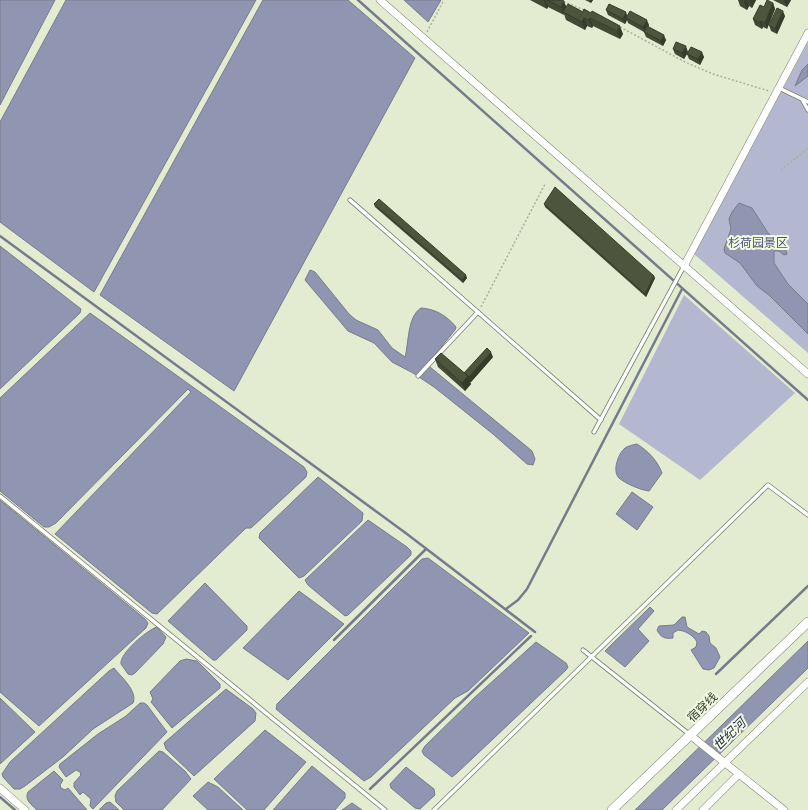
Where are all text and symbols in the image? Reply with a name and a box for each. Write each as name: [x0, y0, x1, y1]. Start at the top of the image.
park label: 杉荷园景区: [728, 234, 788, 251]
street label: 宿穿线: [683, 688, 721, 726]
water label: 世纪河: [709, 712, 751, 754]

